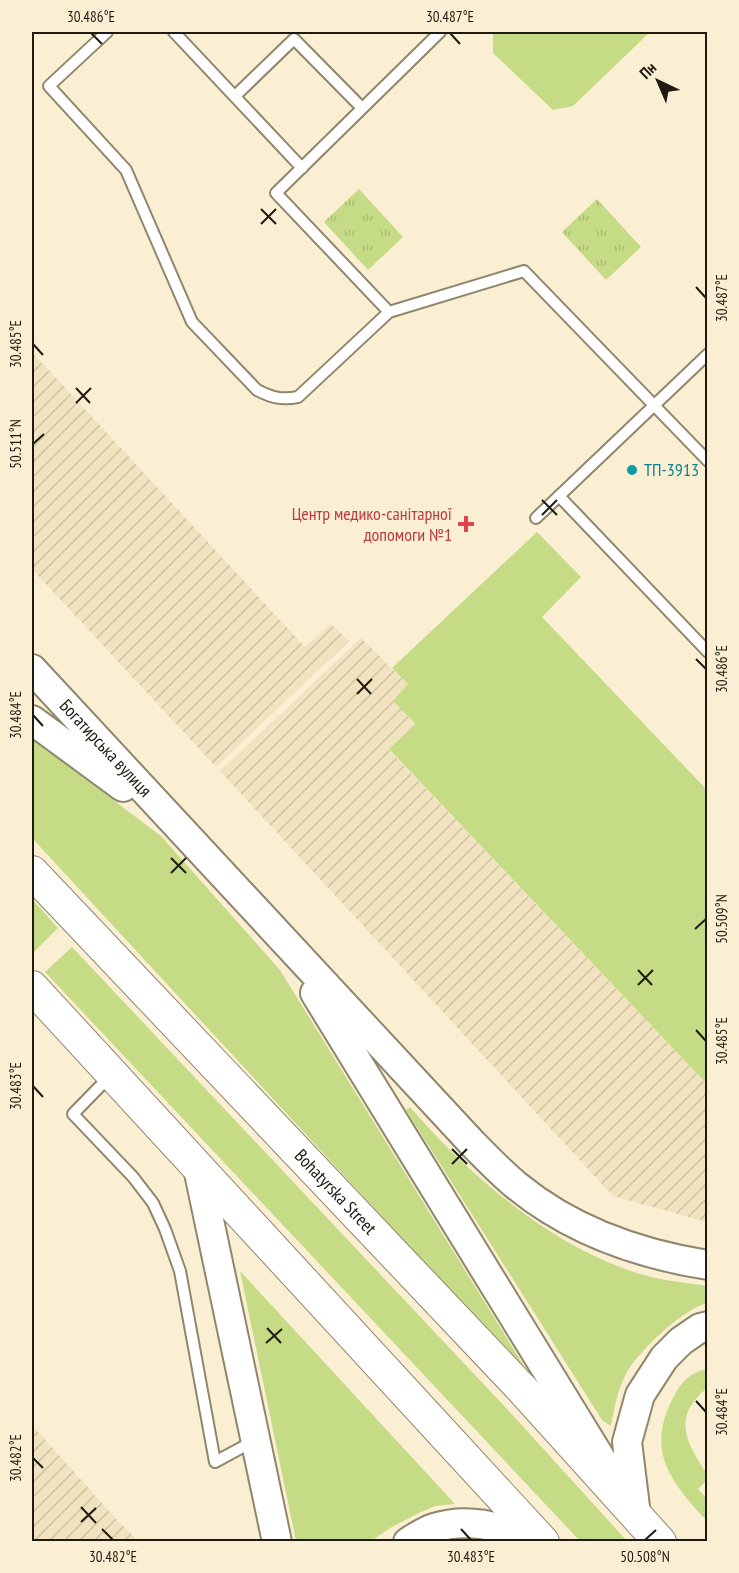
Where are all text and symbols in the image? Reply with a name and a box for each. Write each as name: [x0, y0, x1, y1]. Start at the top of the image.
text: 30.486°E: [67, 7, 115, 26]
text: 30.487°E: [426, 7, 474, 26]
north arrow: [628, 51, 688, 111]
text: Пн: [635, 58, 660, 83]
text: 30.487°E: [712, 274, 731, 322]
text: 30.485°E: [6, 320, 25, 368]
text: 50.511°N: [6, 419, 25, 469]
place label: ТП-3913: [644, 458, 699, 481]
marker: ТП-3913: [625, 463, 639, 477]
place label: Центр медико-санітарної допомоги №1: [292, 502, 452, 546]
marker: Центр медико-санітарної допомоги №1: [457, 515, 475, 533]
text: 30.486°E: [712, 645, 731, 693]
text: 30.484°E: [6, 691, 25, 739]
street label: Богатирська вулиця: [55, 694, 157, 801]
text: 50.509°N: [712, 894, 731, 944]
text: 30.485°E: [712, 1017, 731, 1065]
text: 30.483°E: [6, 1062, 25, 1110]
street label: Bohatyrska Street: [290, 1144, 382, 1239]
text: 30.484°E: [712, 1388, 731, 1436]
text: 30.482°E: [6, 1434, 25, 1482]
text: 30.482°E: [89, 1547, 137, 1566]
text: 30.483°E: [447, 1547, 495, 1566]
text: 50.508°N: [620, 1547, 670, 1566]

